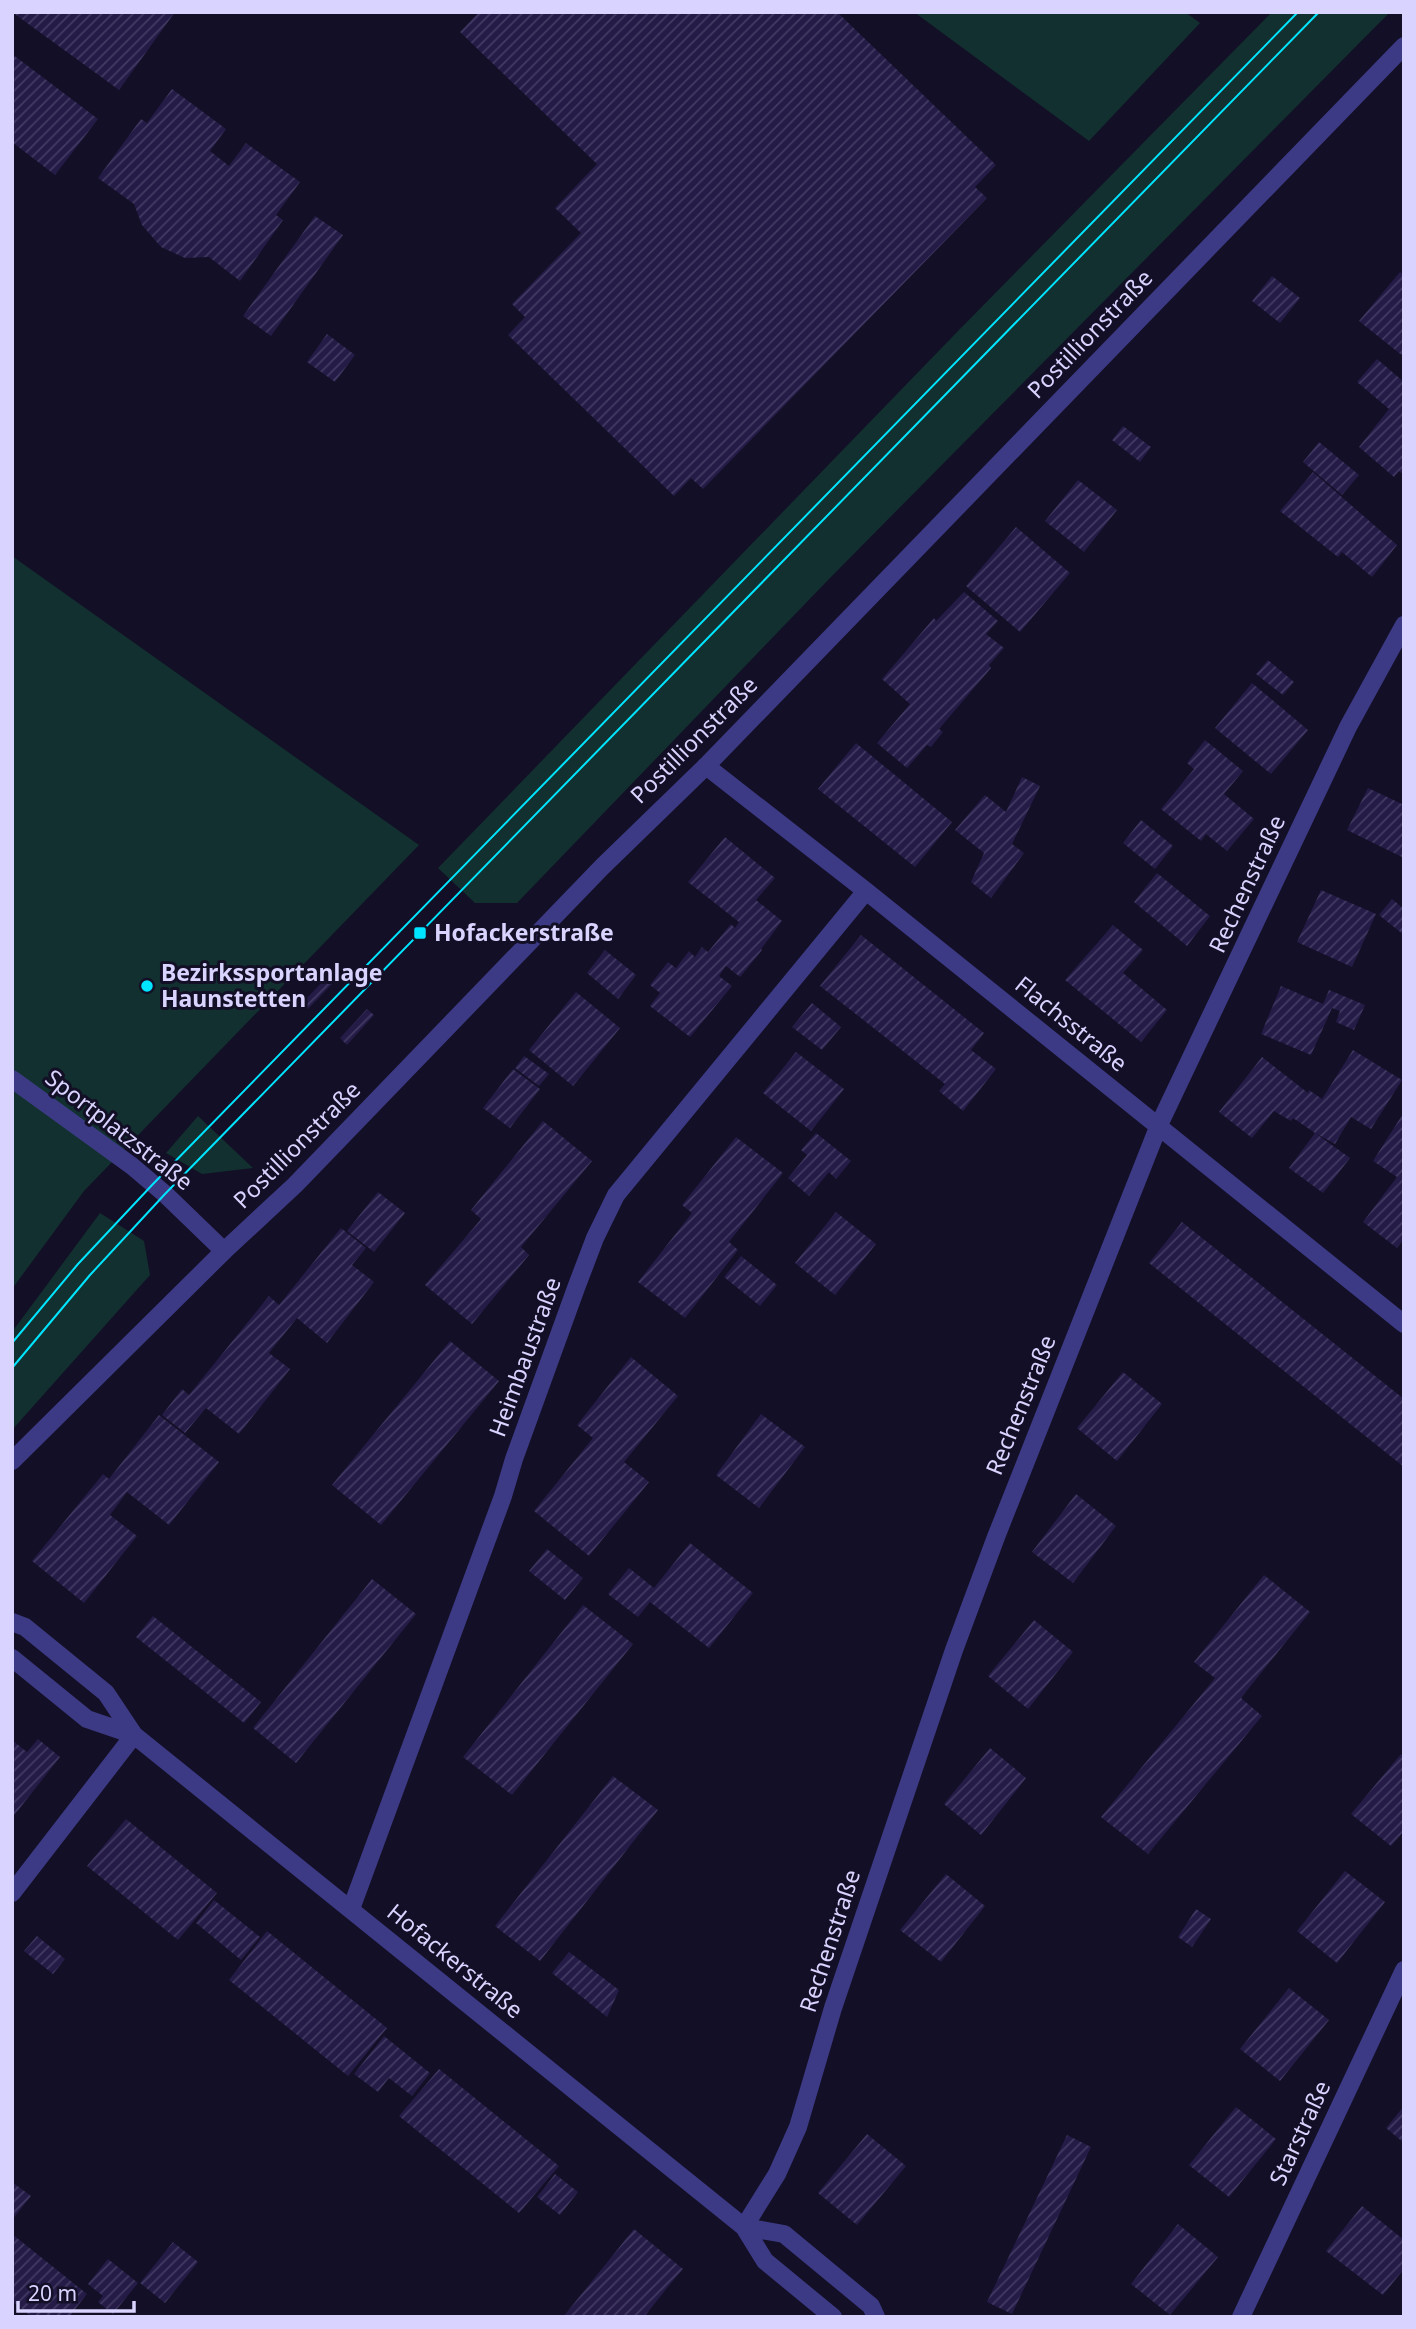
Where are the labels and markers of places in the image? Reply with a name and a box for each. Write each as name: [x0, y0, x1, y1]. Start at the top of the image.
place label: Hofackerstraße: [434, 916, 614, 948]
marker: Hofackerstraße: [412, 925, 428, 941]
place label: Bezirkssportanlage Haunstetten: [161, 956, 382, 1014]
marker: Bezirkssportanlage Haunstetten: [139, 978, 155, 994]

